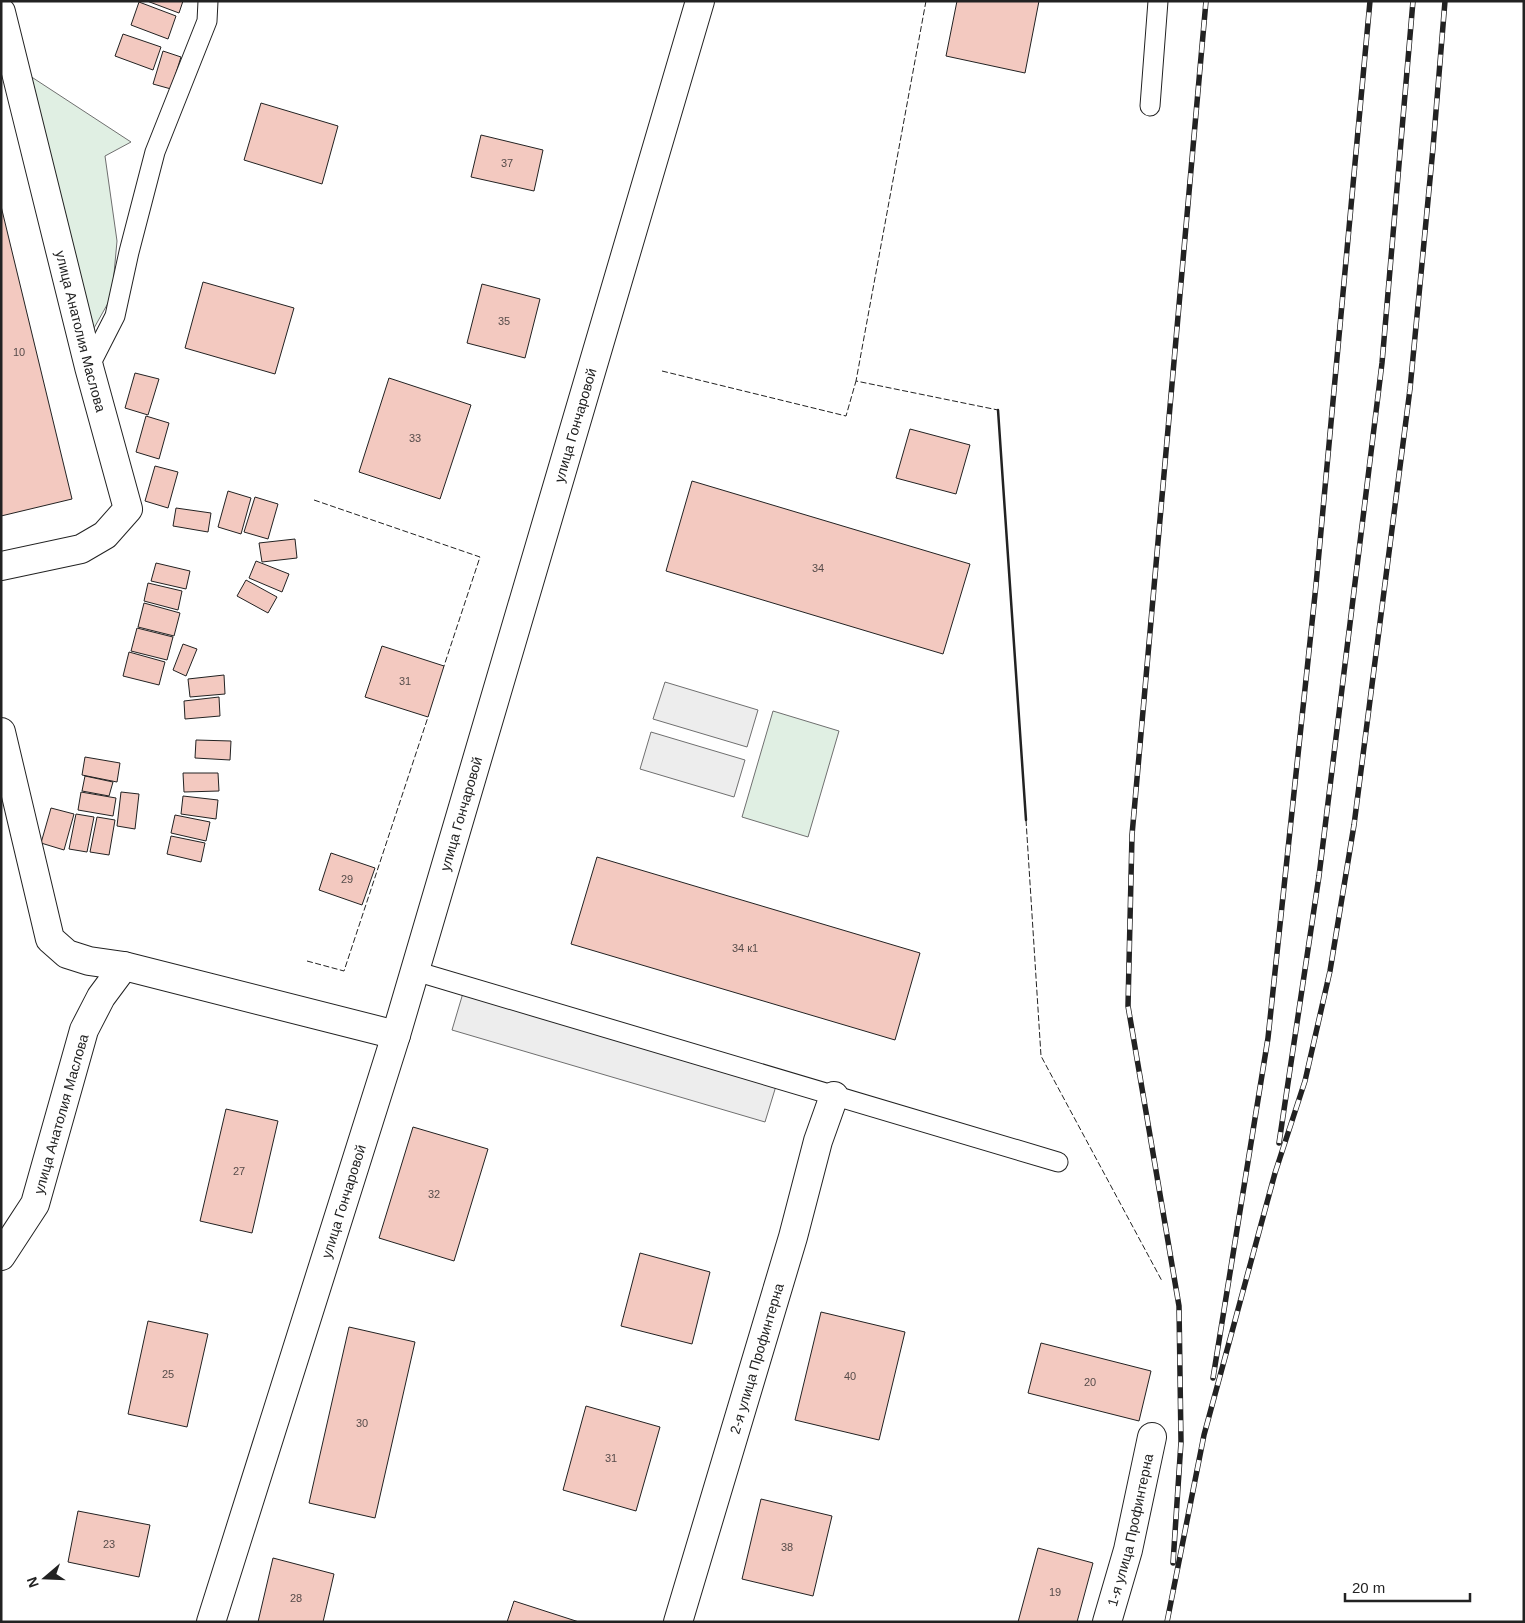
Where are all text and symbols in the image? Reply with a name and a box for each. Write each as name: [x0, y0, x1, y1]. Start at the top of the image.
house number: 37: [501, 157, 513, 169]
street label: улица Анатолия Маслова: [52, 249, 109, 414]
house number: 35: [498, 315, 510, 327]
house number: 10: [13, 346, 25, 358]
street label: улица Гончаровой: [551, 366, 600, 484]
house number: 33: [409, 432, 421, 444]
house number: 34: [812, 562, 824, 574]
house number: 31: [399, 675, 411, 687]
street label: улица Гончаровой: [437, 755, 485, 873]
house number: 29: [341, 873, 353, 885]
house number: 34 к1: [732, 942, 758, 954]
street label: улица Анатолия Маслова: [30, 1032, 92, 1196]
street label: улица Гончаровой: [318, 1143, 369, 1260]
house number: 27: [233, 1165, 245, 1177]
house number: 32: [428, 1188, 440, 1200]
street label: 2-я улица Профинтерна: [727, 1281, 787, 1436]
house number: 25: [162, 1368, 174, 1380]
house number: 40: [844, 1370, 856, 1382]
house number: 20: [1084, 1376, 1096, 1388]
house number: 30: [356, 1417, 368, 1429]
house number: 31: [605, 1452, 617, 1464]
street label: 1-я улица Профинтерна: [1104, 1452, 1156, 1608]
house number: 23: [103, 1538, 115, 1550]
house number: 38: [781, 1541, 793, 1553]
north arrow: [20, 1553, 70, 1603]
scale bar: [1345, 1570, 1470, 1602]
text: N: [23, 1575, 42, 1590]
text: 20 m: [1352, 1579, 1385, 1596]
house number: 19: [1049, 1586, 1061, 1598]
house number: 28: [290, 1592, 302, 1604]

